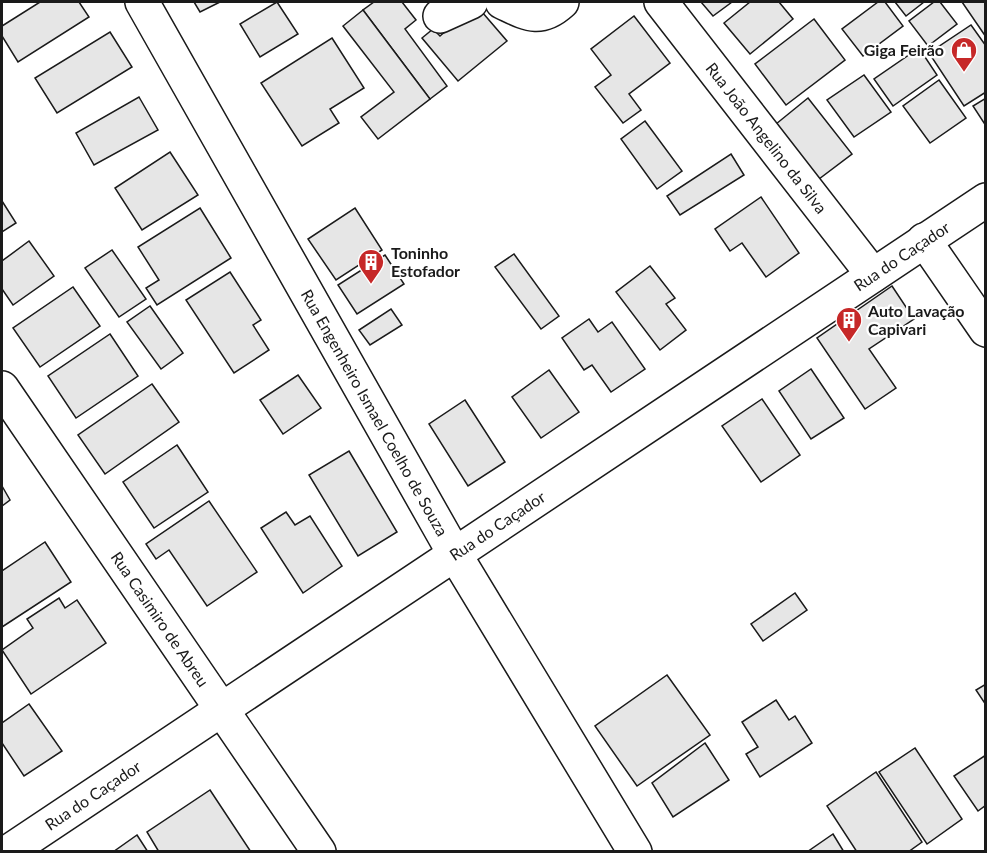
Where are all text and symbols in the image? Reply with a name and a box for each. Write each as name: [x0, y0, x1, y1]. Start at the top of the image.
shop icon: Giga Feirão: [949, 35, 979, 73]
place label: Giga Feirão: [864, 40, 944, 59]
street label: Rua João Angelino da Silva: [702, 58, 831, 217]
street label: Rua do Caçador: [850, 217, 953, 295]
place label: Toninho Estofador: [391, 243, 460, 280]
building icon: Toninho Estofador: [356, 247, 386, 285]
street label: Rua Engenheiro Ismael Coelho de Souza: [298, 286, 452, 539]
place label: Auto Lavação Capivari: [867, 301, 965, 338]
building icon: Auto Lavação Capivari: [834, 305, 864, 343]
street label: Rua do Caçador: [446, 487, 549, 564]
street label: Rua Casimiro de Abreu: [108, 548, 213, 690]
street label: Rua do Caçador: [41, 756, 144, 834]

